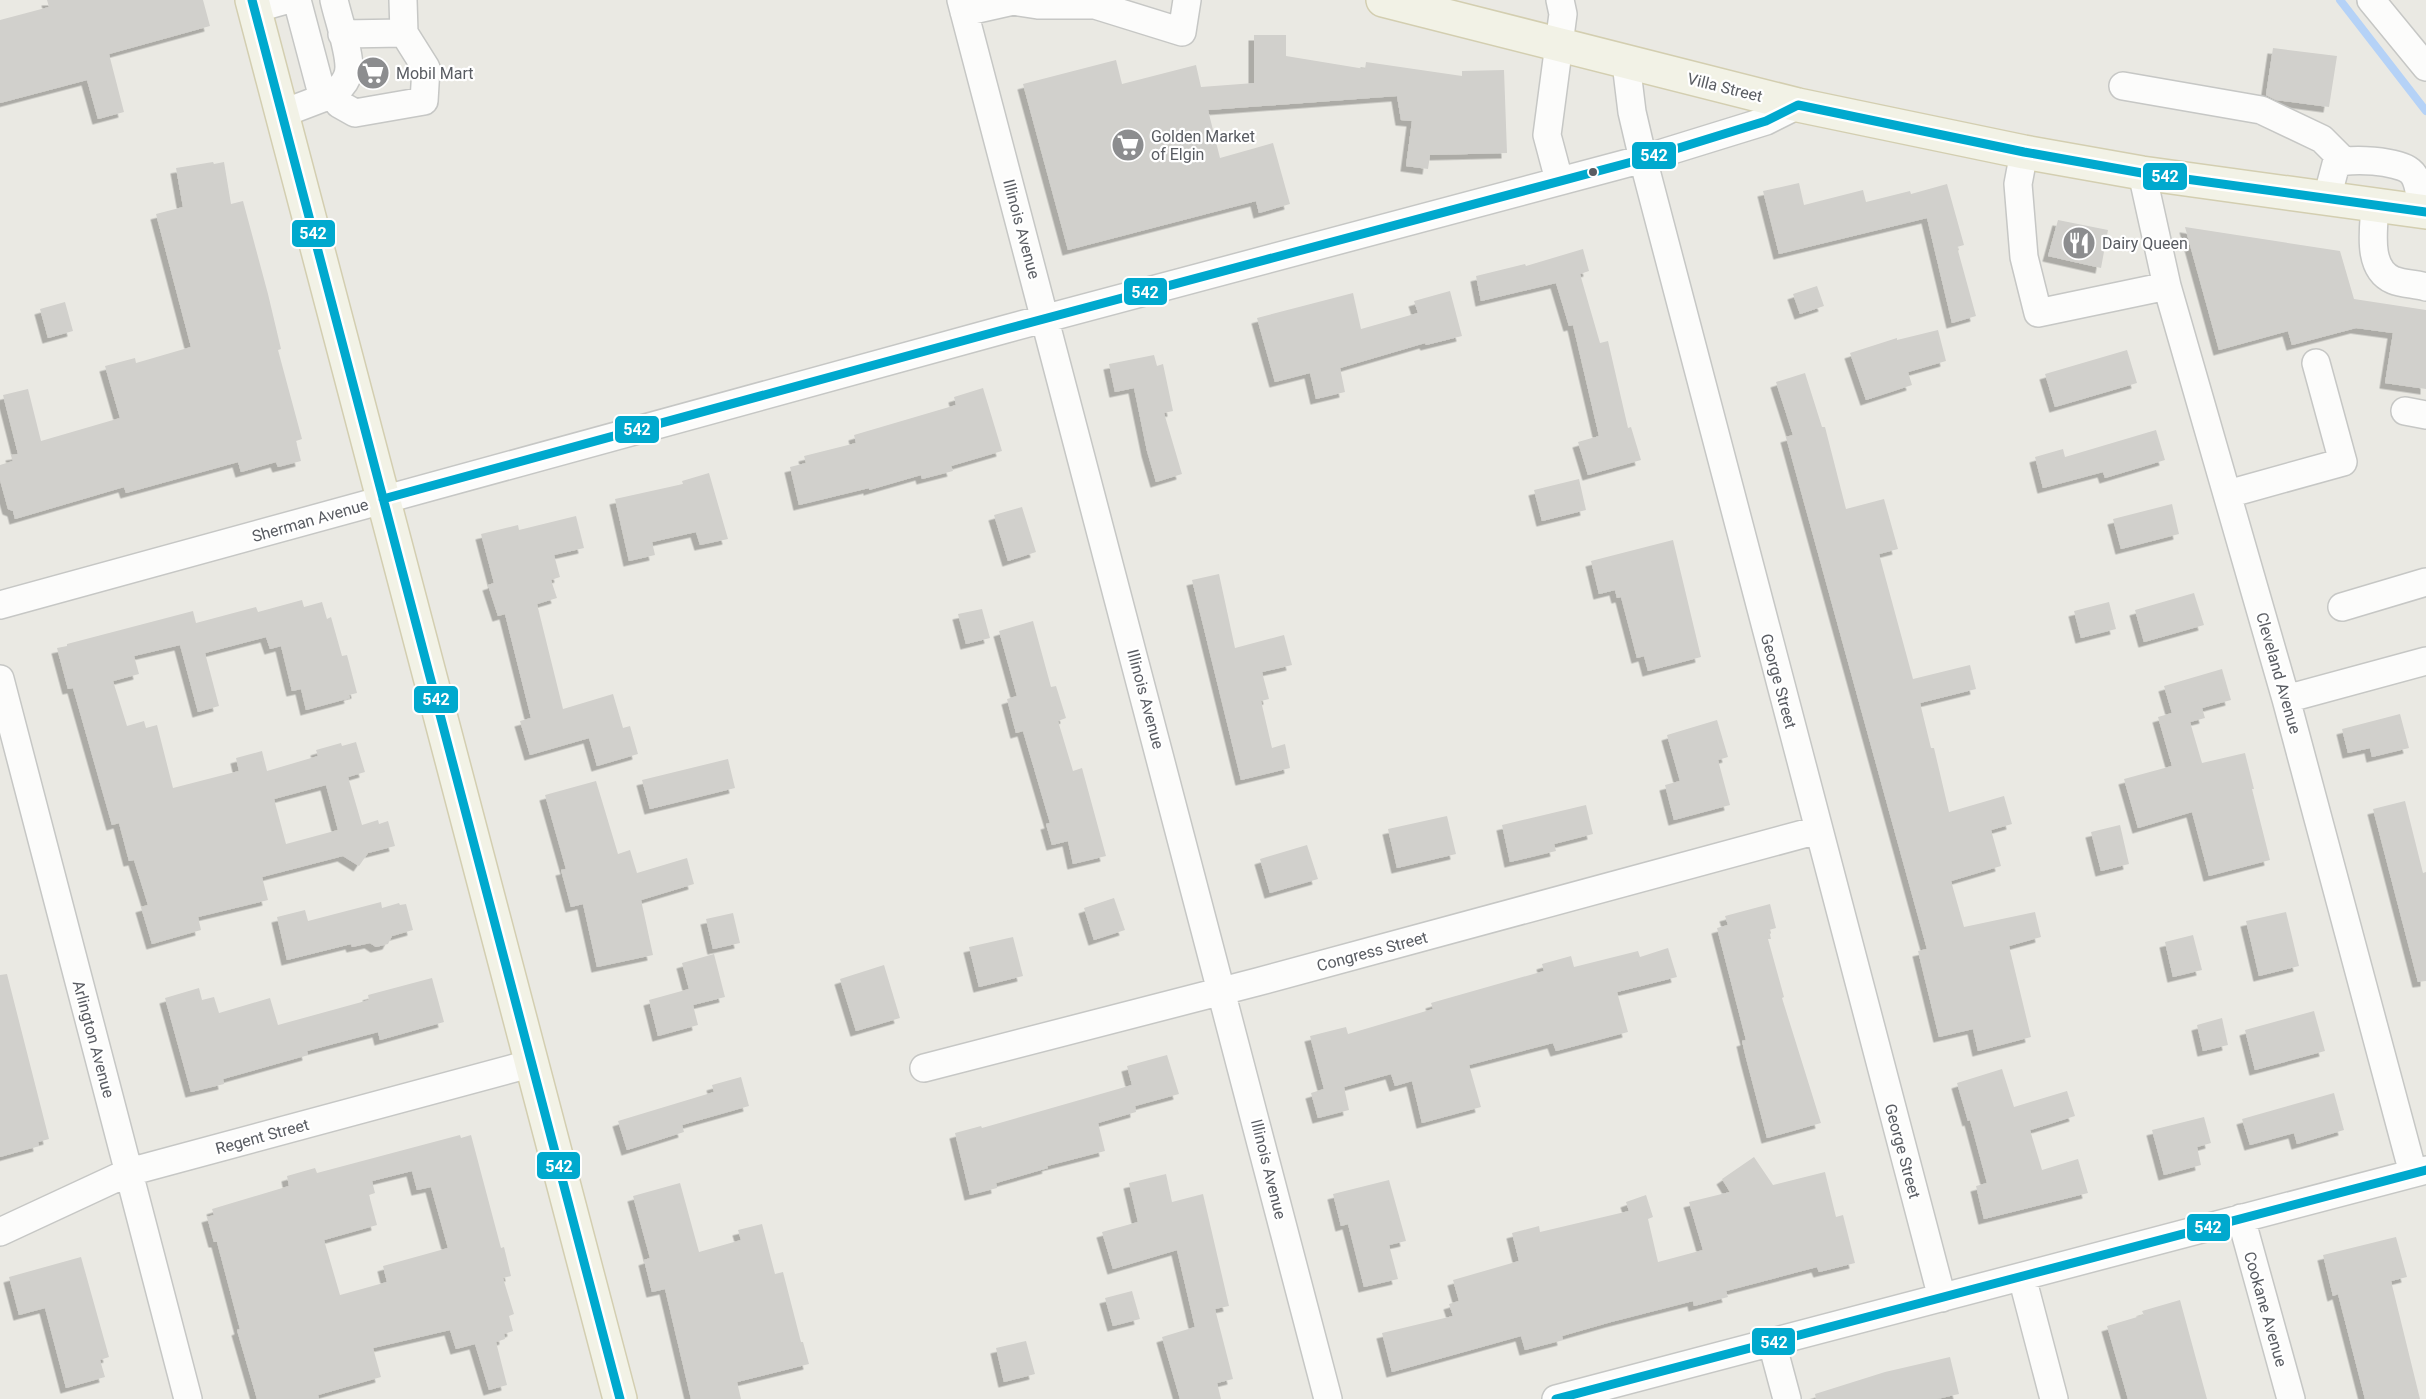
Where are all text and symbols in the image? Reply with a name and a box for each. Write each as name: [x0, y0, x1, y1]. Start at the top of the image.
supermarket icon: Mobil Mart: [355, 55, 391, 91]
place label: Mobil Mart: [396, 64, 474, 83]
street label: Villa Street: [1685, 69, 1764, 106]
supermarket icon: Golden Market of Elgin: [1110, 127, 1146, 163]
place label: Golden Market of Elgin: [1151, 127, 1255, 164]
line badge: 542: [1631, 141, 1677, 170]
text: 542: [1640, 146, 1668, 165]
line badge: 542: [2142, 162, 2188, 191]
unlabelled marker: [1587, 166, 1599, 178]
text: 542: [2151, 167, 2179, 186]
street label: Illinois Avenue: [999, 177, 1044, 281]
line badge: 542: [291, 219, 336, 248]
text: 542: [299, 224, 327, 243]
restaurant icon: Dairy Queen: [2061, 225, 2097, 261]
place label: Dairy Queen: [2102, 234, 2188, 253]
line badge: 542: [1123, 277, 1168, 306]
text: 542: [1131, 283, 1159, 302]
line badge: 542: [614, 415, 660, 444]
text: 542: [623, 420, 651, 439]
street label: Sherman Avenue: [250, 495, 370, 546]
street label: Cleveland Avenue: [2252, 610, 2305, 736]
street label: George Street: [1757, 632, 1800, 731]
street label: Illinois Avenue: [1123, 647, 1168, 751]
line badge: 542: [413, 685, 459, 714]
text: 542: [422, 690, 450, 709]
street label: Congress Street: [1315, 928, 1430, 975]
street label: Arlington Avenue: [69, 978, 118, 1100]
street label: George Street: [1881, 1102, 1924, 1201]
street label: Regent Street: [213, 1115, 311, 1158]
street label: Illinois Avenue: [1247, 1117, 1290, 1221]
line badge: 542: [536, 1151, 581, 1180]
text: 542: [545, 1157, 573, 1176]
line badge: 542: [2186, 1213, 2231, 1242]
text: 542: [2194, 1218, 2222, 1237]
street label: Cookane Avenue: [2240, 1249, 2291, 1369]
line badge: 542: [1751, 1327, 1796, 1356]
text: 542: [1760, 1333, 1788, 1352]

